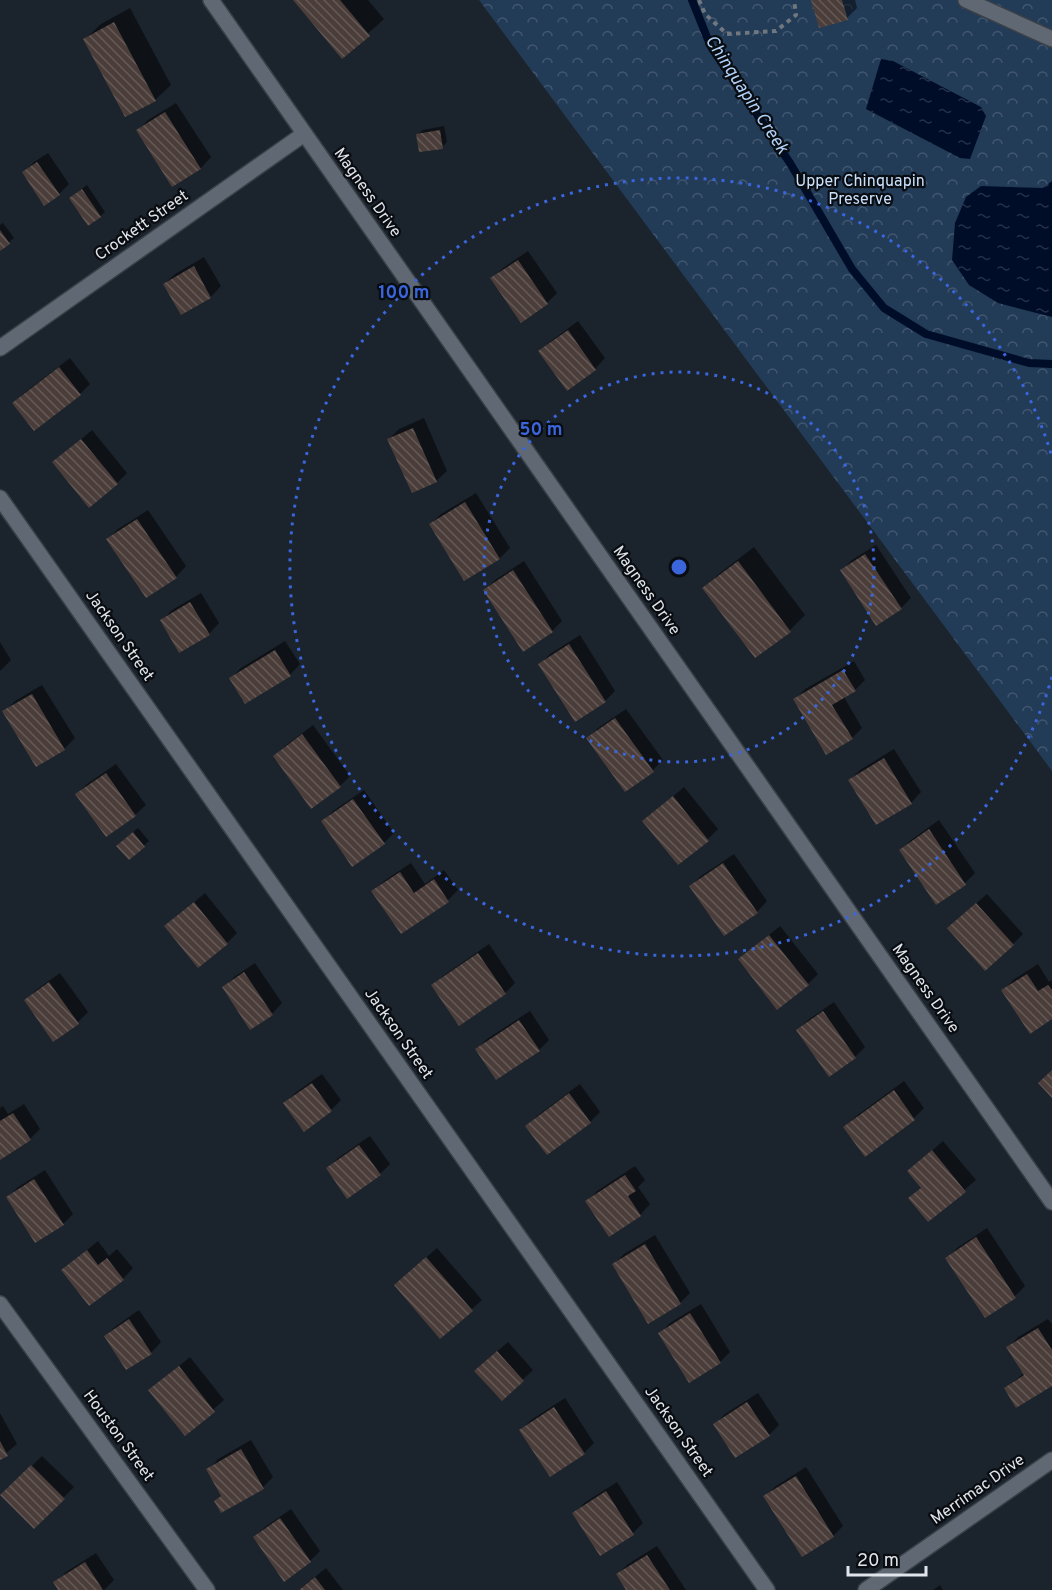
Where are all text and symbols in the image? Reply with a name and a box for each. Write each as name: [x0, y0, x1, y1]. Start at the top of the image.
water label: Chinquapin Creek: [699, 31, 794, 160]
street label: Magness Drive: [329, 144, 405, 242]
park label: Upper Chinquapin Preserve: [795, 172, 925, 210]
street label: Crockett Street: [91, 186, 193, 266]
text: 100 m: [378, 282, 430, 305]
text: 50 m: [519, 419, 563, 442]
street label: Magness Drive: [608, 542, 684, 640]
centre of rings: [669, 557, 689, 577]
street label: Jackson Street: [80, 587, 158, 685]
street label: Magness Drive: [887, 940, 963, 1038]
street label: Jackson Street: [359, 985, 437, 1083]
street label: Jackson Street: [639, 1383, 717, 1481]
street label: Houston Street: [78, 1386, 158, 1486]
street label: Merrimac Drive: [927, 1450, 1029, 1530]
scale bar: [848, 1539, 926, 1577]
text: 20 m: [857, 1550, 899, 1573]

